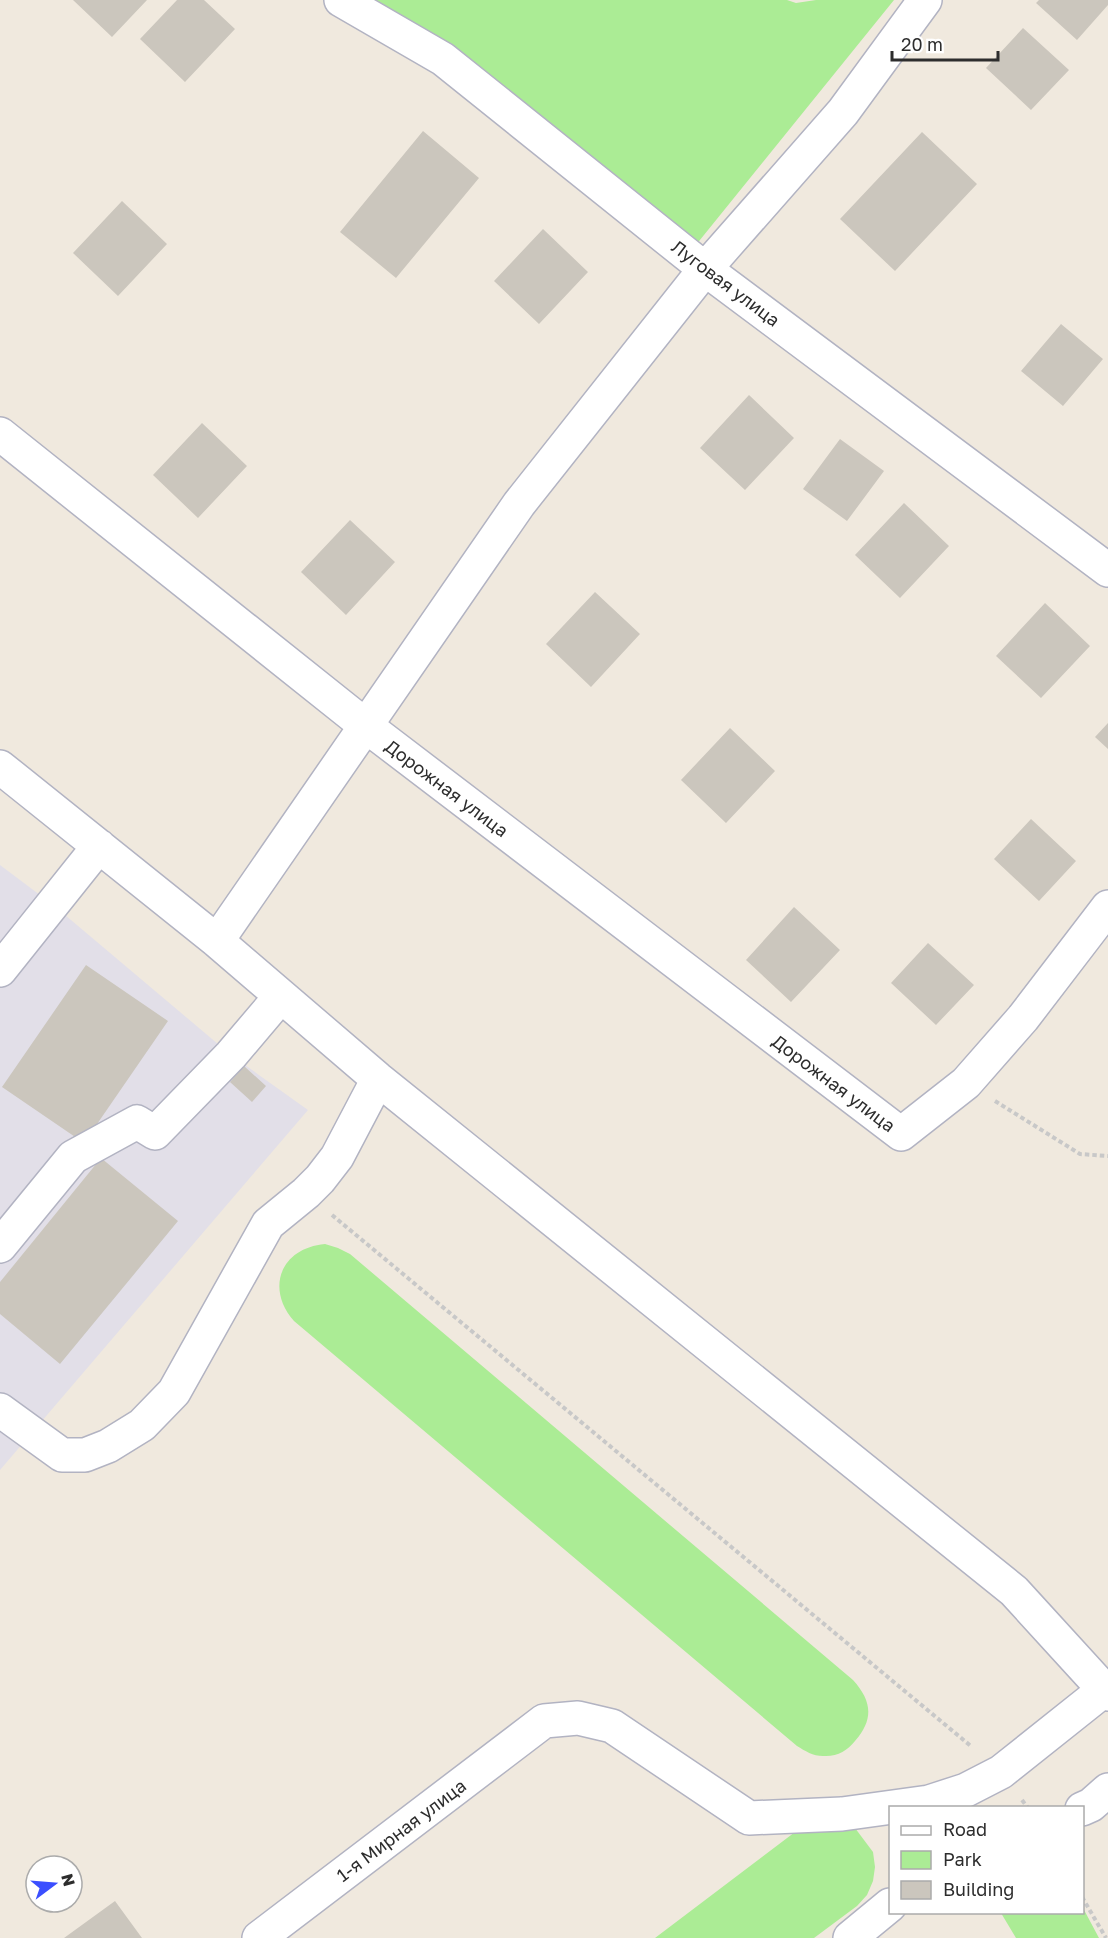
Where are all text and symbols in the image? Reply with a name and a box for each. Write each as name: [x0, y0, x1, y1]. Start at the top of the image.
scale bar: [892, 24, 998, 62]
text: 20 m: [901, 33, 943, 55]
street label: Луговая улица: [668, 235, 784, 331]
street label: Дорожная улица: [381, 735, 513, 841]
street label: Дорожная улица: [768, 1030, 900, 1136]
street label: 1-я Мирная улица: [332, 1774, 470, 1886]
legend: [889, 1806, 1084, 1914]
text: Road: [943, 1818, 987, 1840]
text: Park: [943, 1848, 982, 1870]
north arrow: [24, 1854, 84, 1914]
text: N: [57, 1871, 80, 1888]
text: Building: [943, 1878, 1014, 1900]

